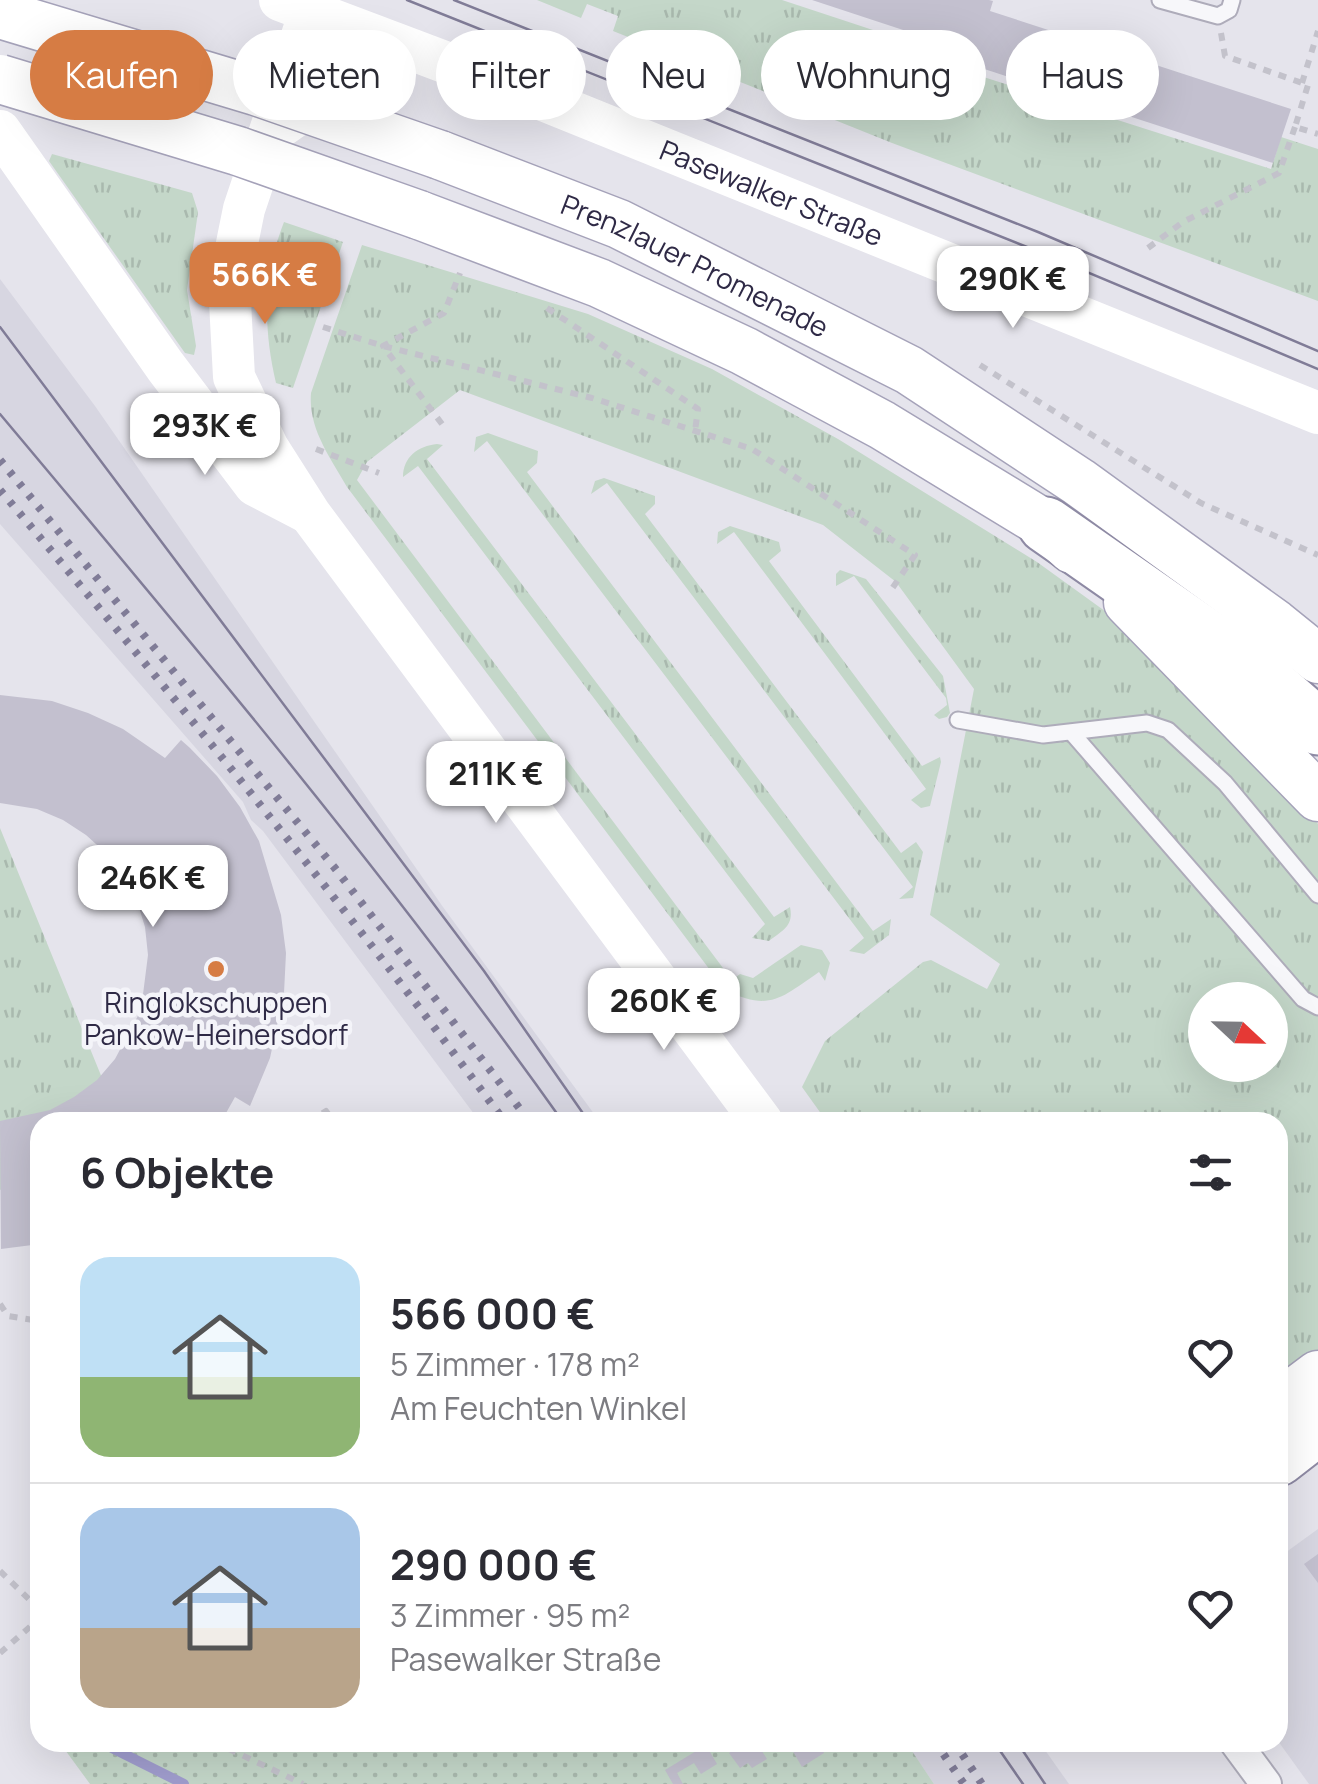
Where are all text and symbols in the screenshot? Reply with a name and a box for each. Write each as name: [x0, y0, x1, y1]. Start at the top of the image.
chip: Kaufen: [30, 30, 213, 120]
chip: Mieten: [233, 30, 416, 120]
chip: Filter: [436, 30, 586, 120]
chip: Neu: [606, 30, 741, 120]
chip: Wohnung: [761, 30, 986, 120]
chip: Haus: [1006, 30, 1159, 120]
street label: Pasewalker Straße: [654, 130, 889, 254]
street label: Prenzlauer Promenade: [556, 185, 835, 346]
pin: 566K €: [184, 242, 346, 327]
pin: 290K €: [932, 246, 1094, 331]
text: 566K €: [212, 252, 318, 296]
text: 290K €: [959, 256, 1067, 300]
pin: 293K €: [124, 393, 286, 478]
text: 293K €: [152, 403, 258, 447]
pin: 211K €: [415, 741, 577, 826]
text: 211K €: [448, 751, 544, 795]
pin: 246K €: [72, 845, 234, 930]
text: 246K €: [100, 855, 206, 899]
marker: Ringlokschuppen Pankow-Heinersdorf: [205, 958, 227, 980]
pin: 260K €: [583, 968, 745, 1053]
text: 260K €: [610, 978, 718, 1022]
north arrow: [1188, 982, 1288, 1082]
map controls: [1188, 982, 1288, 1082]
place label: Ringlokschuppen Pankow-Heinersdorf: [84, 983, 348, 1053]
text: 6 Objekte: [80, 1143, 274, 1201]
icon: filters: [1183, 1145, 1238, 1200]
text: 566 000 €: [390, 1284, 595, 1342]
icon: home: [160, 1297, 280, 1417]
icon: heart: [1183, 1330, 1238, 1385]
text: 5 Zimmer · 178 m²: [390, 1342, 640, 1386]
text: Am Feuchten Winkel: [390, 1386, 687, 1430]
text: 290 000 €: [390, 1535, 597, 1593]
icon: home: [160, 1548, 280, 1668]
icon: heart: [1183, 1581, 1238, 1636]
text: 3 Zimmer · 95 m²: [390, 1593, 630, 1637]
text: Pasewalker Straße: [390, 1637, 661, 1681]

